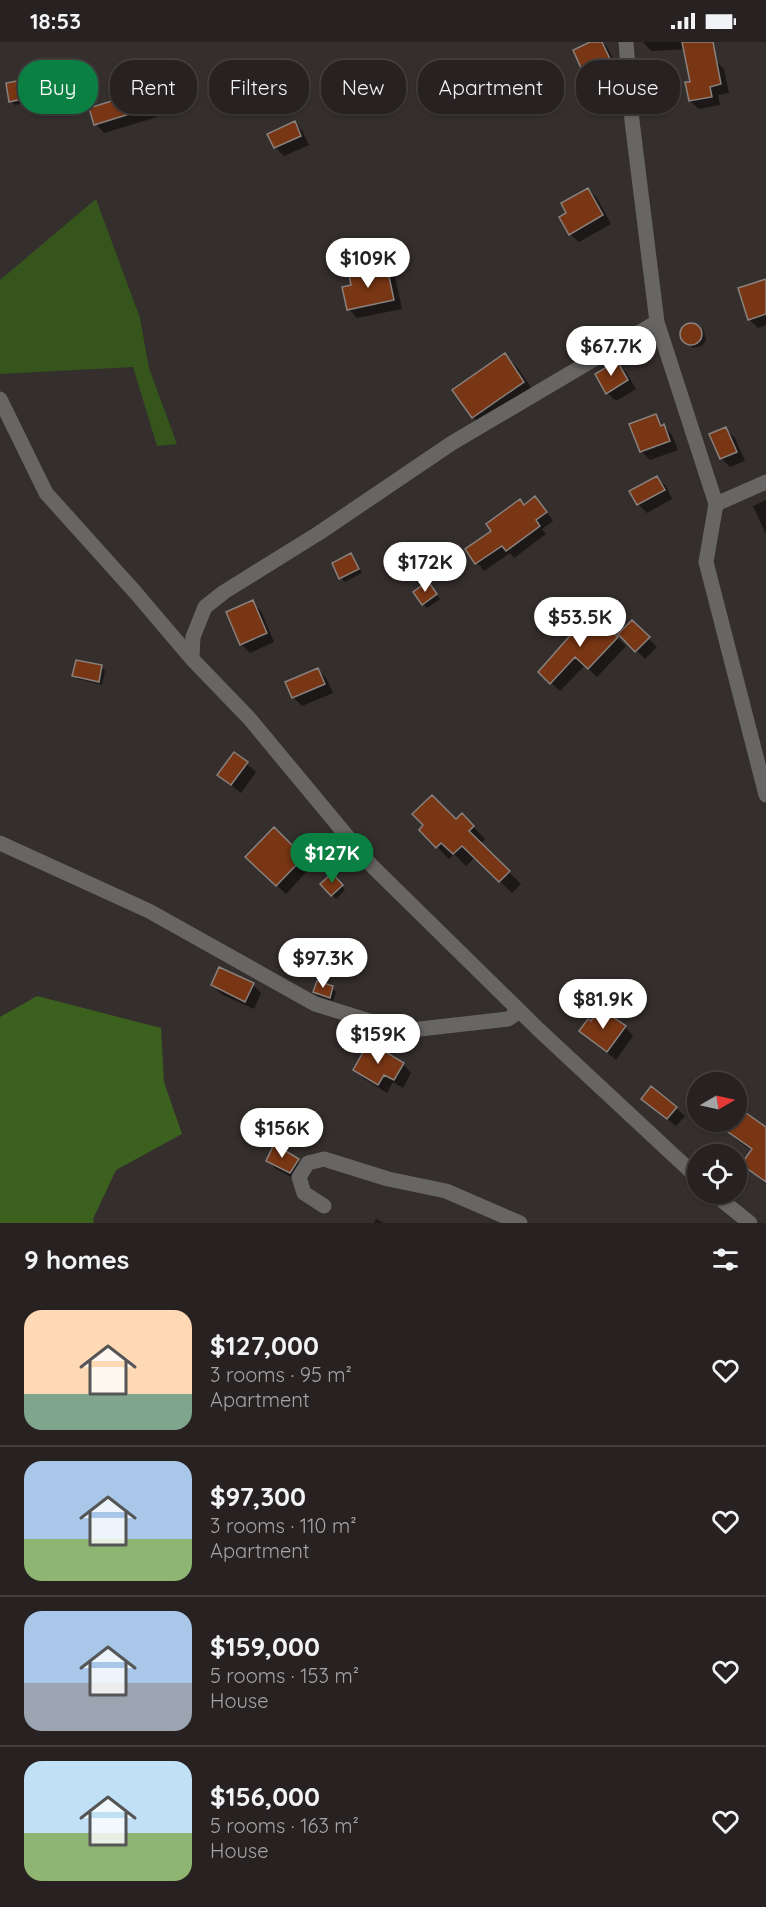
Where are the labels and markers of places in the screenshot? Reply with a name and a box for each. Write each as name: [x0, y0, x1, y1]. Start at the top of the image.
pin: $109K: [326, 238, 410, 289]
pin: $67.7K: [562, 326, 660, 377]
pin: $172K: [383, 542, 467, 593]
pin: $53.5K: [531, 597, 629, 648]
pin: $127K: [290, 833, 374, 884]
pin: $97.3K: [274, 938, 372, 989]
pin: $81.9K: [554, 979, 652, 1030]
pin: $159K: [336, 1014, 420, 1065]
pin: $156K: [240, 1108, 324, 1159]

